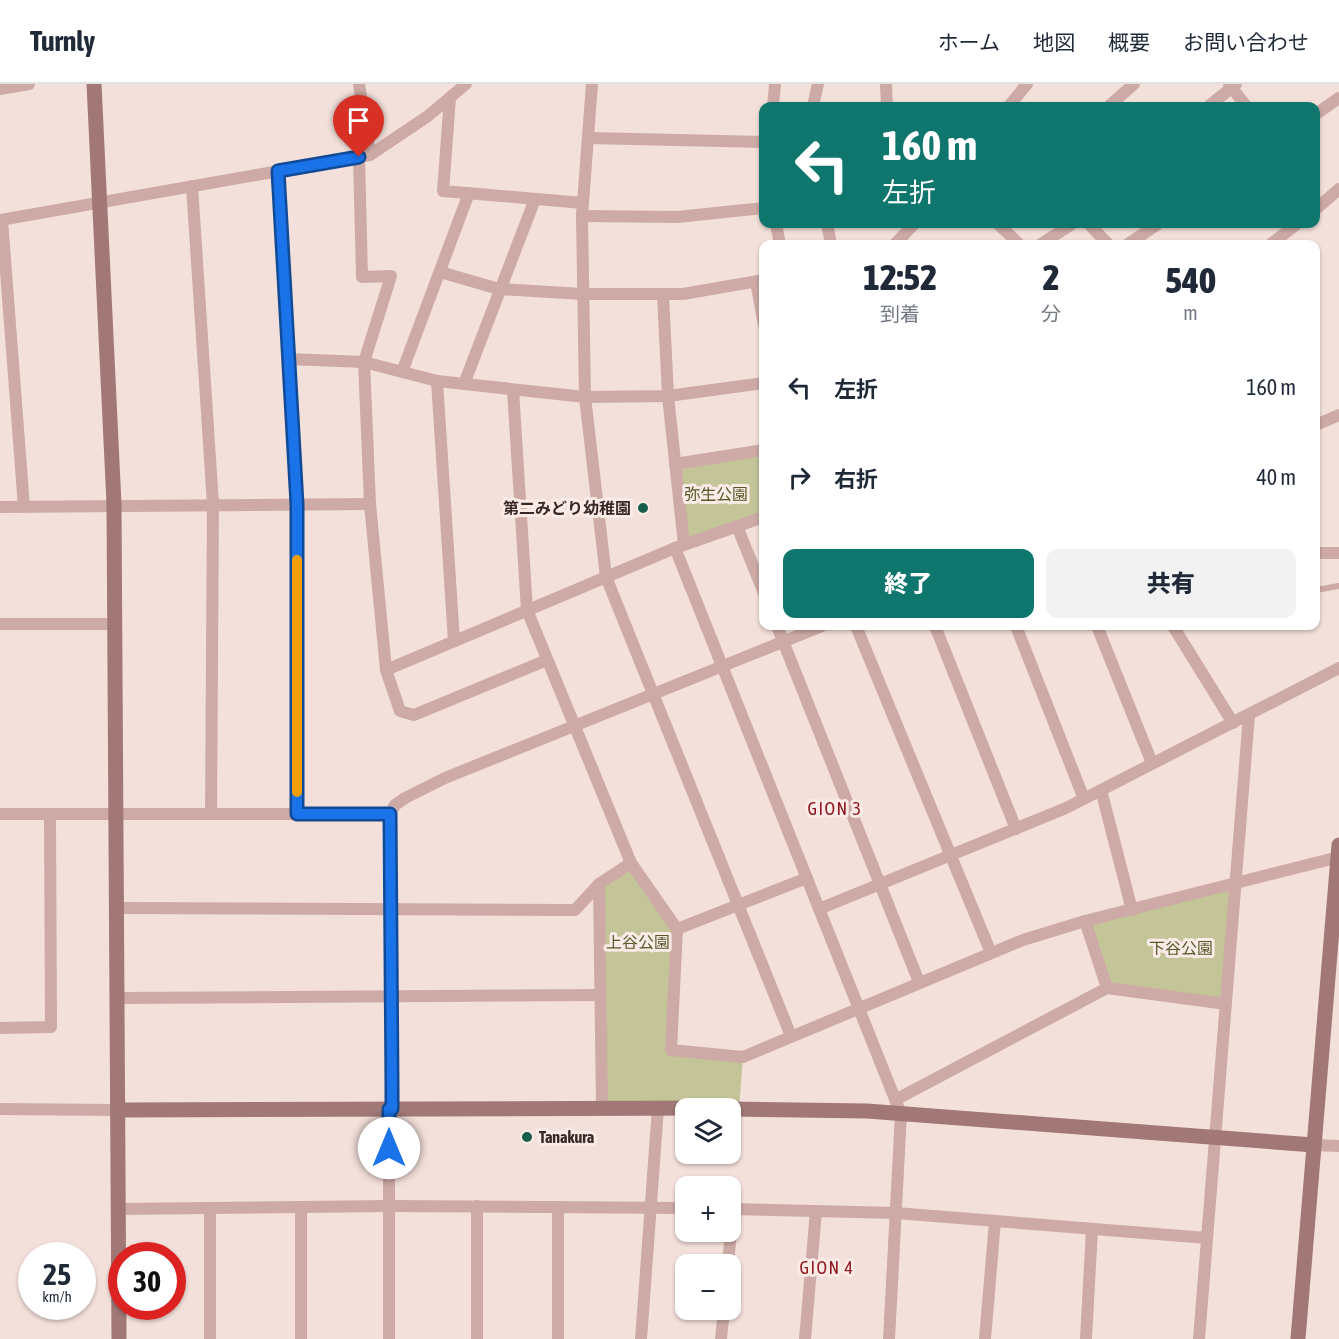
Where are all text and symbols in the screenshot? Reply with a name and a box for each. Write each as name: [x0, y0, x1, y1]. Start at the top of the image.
text: Turnly: [30, 25, 95, 57]
text: ホーム: [938, 30, 1000, 54]
text: 地図: [1033, 30, 1075, 54]
text: 概要: [1108, 30, 1150, 54]
text: お問い合わせ: [1183, 30, 1309, 54]
pin: [333, 95, 384, 157]
icon: arrive: [342, 104, 375, 137]
text: 160 m: [882, 121, 977, 169]
icon: left: [783, 126, 861, 204]
text: 左折: [882, 177, 936, 208]
text: 12:52: [863, 256, 937, 298]
text: 2: [1043, 256, 1060, 298]
text: 540: [1165, 259, 1216, 301]
text: m: [1183, 301, 1198, 324]
text: 到着: [880, 302, 920, 325]
text: 分: [1041, 302, 1061, 325]
icon: left: [783, 371, 816, 404]
text: 160 m: [1246, 374, 1296, 400]
text: 左折: [834, 376, 878, 402]
icon: right: [783, 461, 816, 494]
text: 40 m: [1256, 464, 1296, 490]
text: 右折: [834, 466, 878, 492]
park label: 弥生公園: [684, 485, 748, 503]
place label: 第二みどり幼稚園: [503, 499, 631, 517]
marker: 第二みどり幼稚園: [636, 501, 650, 515]
button: 終了: [783, 549, 1034, 618]
button: 共有: [1046, 549, 1296, 618]
district label: GION 3: [807, 798, 863, 819]
park label: 上谷公園: [606, 933, 670, 951]
park label: 下谷公園: [1149, 939, 1213, 957]
map controls: [675, 1098, 741, 1320]
button: layers: [675, 1098, 741, 1164]
position arrow: [357, 1116, 421, 1180]
place label: Tanakura: [539, 1128, 594, 1146]
marker: Tanakura: [520, 1130, 534, 1144]
button: +: [675, 1176, 741, 1242]
speed limit sign: 30: [108, 1242, 186, 1320]
button: −: [675, 1254, 741, 1320]
text: 25: [43, 1257, 71, 1291]
district label: GION 4: [799, 1257, 855, 1278]
text: km/h: [42, 1288, 72, 1305]

